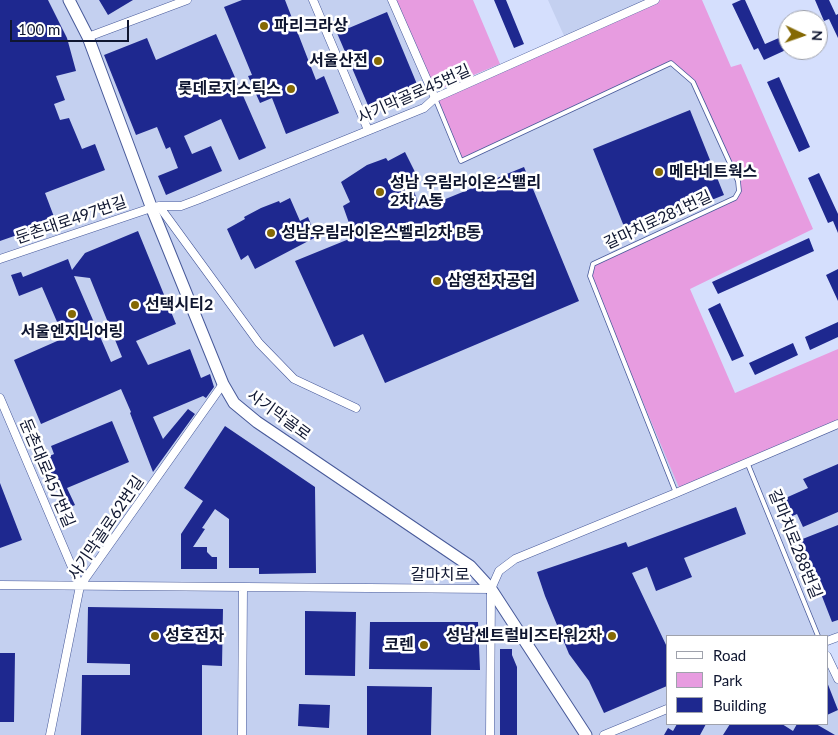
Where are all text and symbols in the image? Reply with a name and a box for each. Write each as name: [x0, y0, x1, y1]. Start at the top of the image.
scale bar: [12, 10, 131, 42]
north arrow: [778, 10, 828, 60]
place label: 파리크라상: [274, 16, 348, 36]
text: 100 m: [18, 20, 60, 38]
marker: 파리크라상: [258, 20, 270, 32]
text: N: [809, 30, 826, 42]
place label: 서울산전: [309, 51, 368, 71]
marker: 서울산전: [372, 55, 384, 67]
street label: 사기막골로45번길: [355, 61, 473, 127]
place label: 롯데로지스틱스: [178, 79, 281, 99]
marker: 롯데로지스틱스: [285, 83, 297, 95]
place label: 메타네트웍스: [669, 162, 757, 182]
marker: 메타네트웍스: [653, 166, 665, 178]
place label: 성남 우림라이온스밸리 2차 A동: [390, 173, 541, 211]
marker: 성남 우림라이온스밸리 2차 A동: [374, 186, 386, 198]
street label: 갈마치로281번길: [601, 187, 715, 253]
street label: 둔촌대로497번길: [13, 192, 129, 248]
place label: 성남우림라이온스벨리2차 B동: [281, 223, 481, 243]
marker: 성남우림라이온스벨리2차 B동: [265, 227, 277, 239]
place label: 삼영전자공업: [447, 271, 535, 291]
marker: 삼영전자공업: [431, 275, 443, 287]
place label: 선택시티2: [145, 295, 213, 315]
marker: 선택시티2: [129, 299, 141, 311]
marker: 서울엔지니어링: [66, 308, 78, 320]
place label: 서울엔지니어링: [20, 322, 124, 342]
street label: 사기막골로: [244, 386, 314, 444]
street label: 둔촌대로457번길: [15, 416, 79, 530]
street label: 사기막골로62번길: [64, 472, 148, 584]
street label: 갈마치로288번길: [764, 487, 826, 601]
street label: 갈마치로: [411, 565, 469, 585]
place label: 성호전자: [165, 626, 224, 646]
place label: 성남센트럴비즈타워2차: [446, 626, 602, 646]
marker: 성호전자: [149, 630, 161, 642]
marker: 성남센트럴비즈타워2차: [606, 630, 618, 642]
place label: 코렌: [385, 635, 414, 655]
legend: [666, 635, 828, 725]
marker: 코렌: [418, 639, 430, 651]
text: Road: [713, 646, 746, 664]
text: Park: [713, 671, 742, 689]
text: Building: [713, 696, 766, 714]

